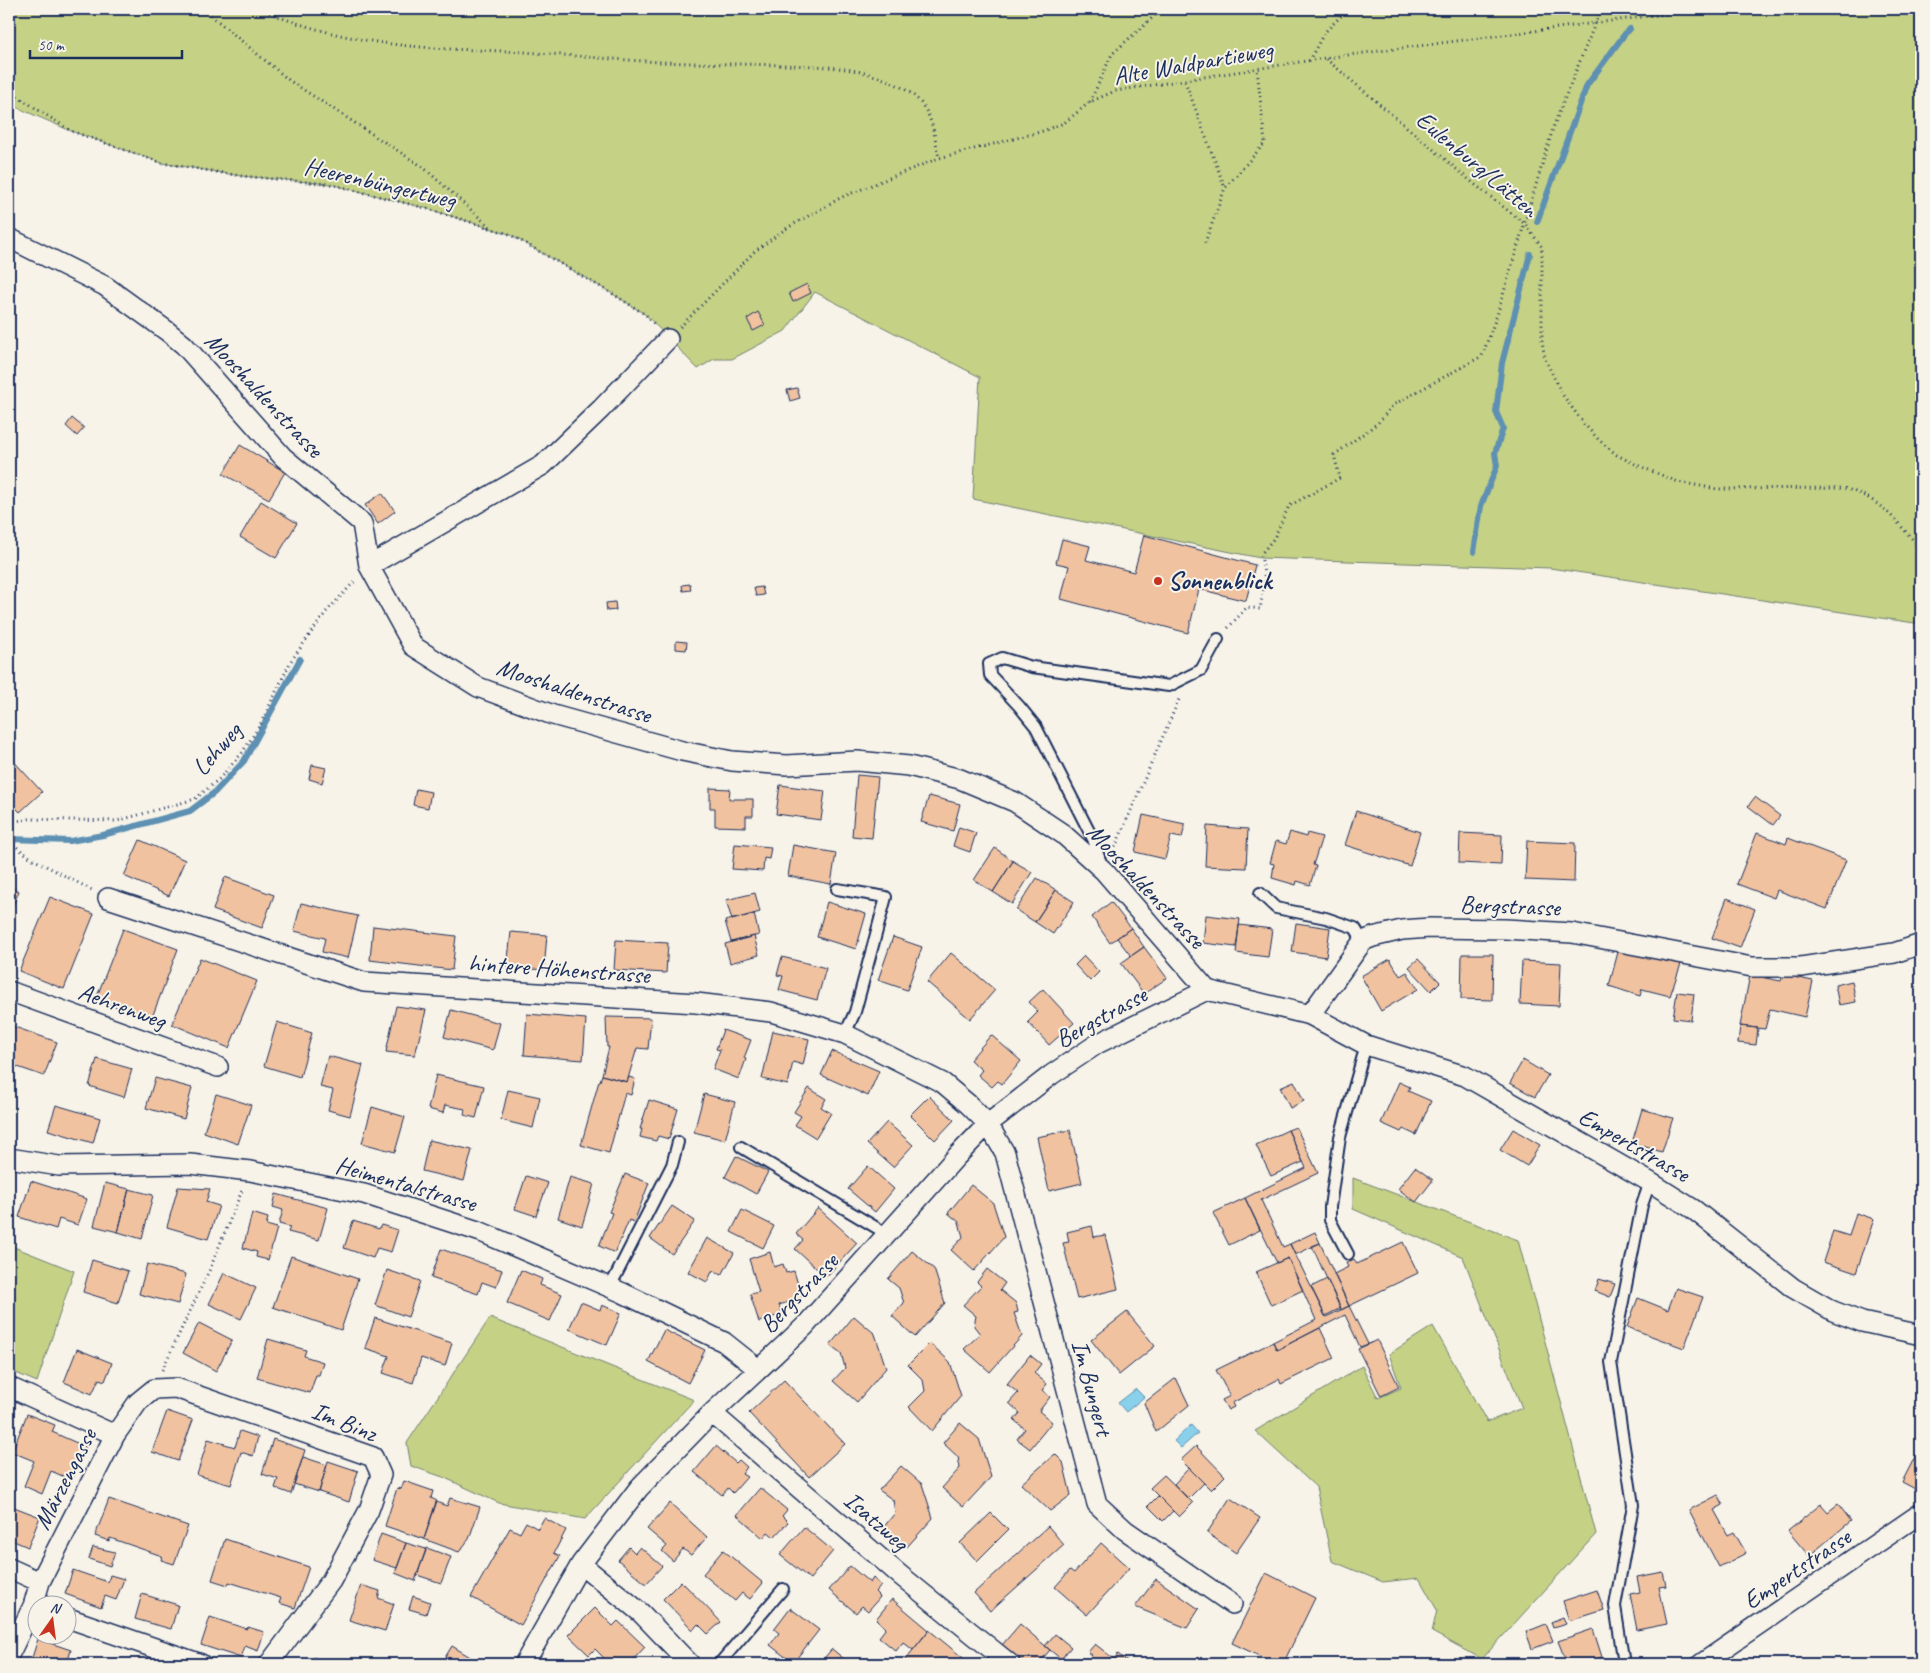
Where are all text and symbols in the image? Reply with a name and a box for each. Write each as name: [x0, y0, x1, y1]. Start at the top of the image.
scale bar: [30, 28, 182, 60]
street label: Alte Waldpartieweg: [1111, 33, 1277, 93]
text: 50 m: [38, 36, 65, 55]
street label: Eulenburg/Lätten: [1409, 104, 1546, 226]
street label: Heerenbüngertweg: [301, 150, 461, 216]
street label: Mooshaldenstrasse: [198, 326, 332, 466]
place label: Sonnenblick: [1168, 565, 1274, 597]
marker: Sonnenblick: [1152, 575, 1164, 587]
street label: Mooshaldenstrasse: [493, 651, 657, 732]
street label: Lehweg: [185, 714, 250, 782]
street label: Mooshaldenstrasse: [1080, 817, 1214, 957]
street label: Bergstrasse: [1459, 888, 1562, 924]
street label: hintere Höhenstrasse: [467, 947, 653, 991]
street label: Aehrenweg: [74, 975, 172, 1037]
street label: Bergstrasse: [1050, 978, 1154, 1055]
street label: Empertstrasse: [1573, 1100, 1697, 1191]
street label: Heimentalstrasse: [332, 1149, 482, 1220]
street label: Bergstrasse: [753, 1245, 847, 1340]
street label: Im Bungert: [1064, 1337, 1121, 1442]
street label: Im Binz: [307, 1395, 383, 1450]
street label: Märzengasse: [26, 1421, 105, 1535]
street label: Isatzweg: [837, 1484, 917, 1559]
street label: Empertstrasse: [1737, 1520, 1859, 1617]
north arrow: [28, 1596, 78, 1646]
text: N: [49, 1599, 64, 1618]

